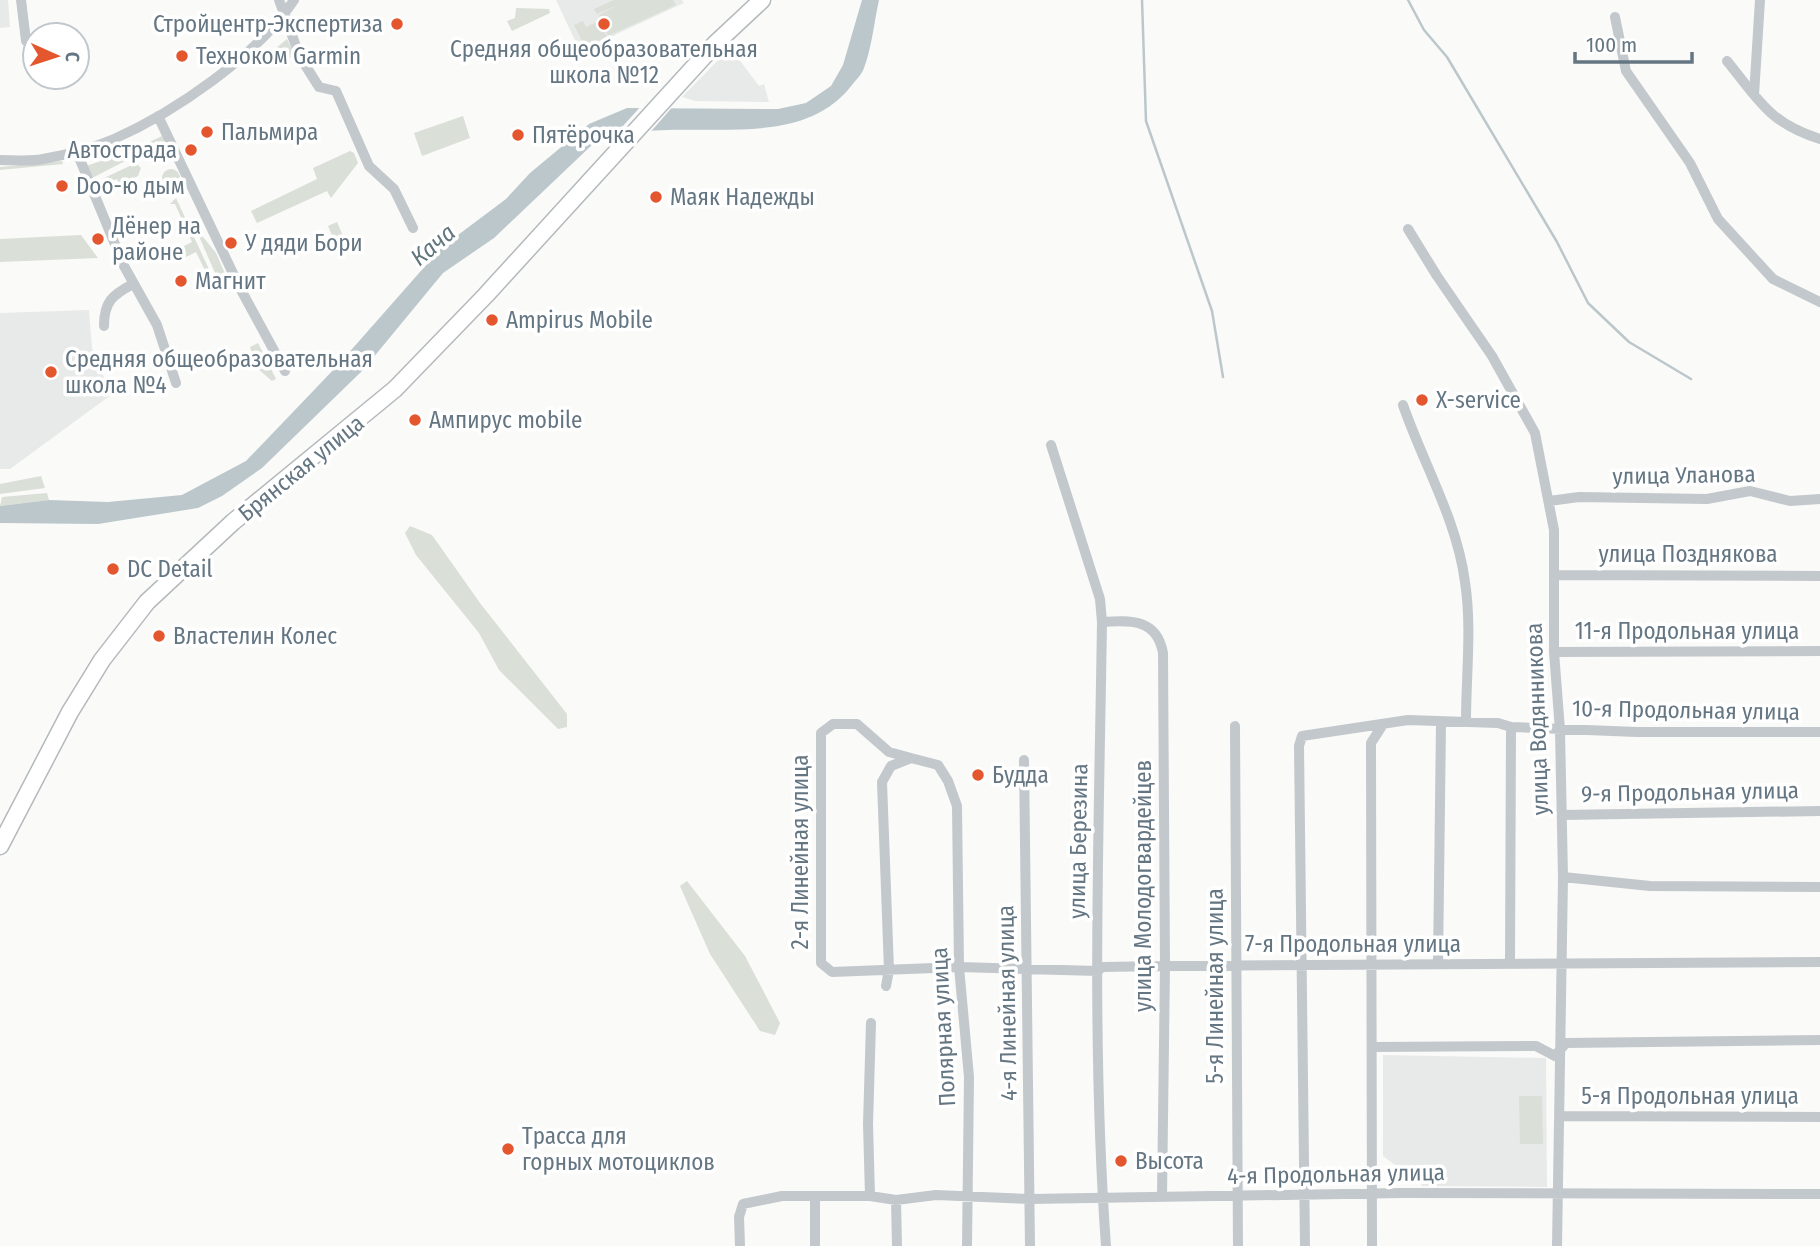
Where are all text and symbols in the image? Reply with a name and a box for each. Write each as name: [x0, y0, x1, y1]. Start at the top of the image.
place label: Стройцентр-Экспертиза: [153, 10, 383, 38]
marker: Стройцентр-Экспертиза: [389, 16, 405, 32]
marker: Средняя общеобразовательная школа №12: [596, 16, 612, 32]
north arrow: [21, 21, 91, 91]
scale bar: [1575, 21, 1692, 65]
text: 100 m: [1586, 32, 1637, 58]
place label: Средняя общеобразовательная школа №12: [450, 35, 758, 89]
place label: Техноком Garmin: [196, 42, 361, 70]
marker: Техноком Garmin: [174, 48, 190, 64]
text: С: [61, 51, 84, 62]
place label: Пальмира: [221, 118, 318, 146]
place label: Пятёрочка: [532, 121, 635, 149]
marker: Пальмира: [199, 124, 215, 140]
marker: Пятёрочка: [510, 127, 526, 143]
place label: Автострада: [68, 136, 177, 164]
marker: Автострада: [183, 142, 199, 158]
place label: Doo-ю дым: [76, 172, 185, 200]
marker: Doo-ю дым: [54, 178, 70, 194]
place label: Маяк Надежды: [670, 183, 815, 211]
marker: Маяк Надежды: [648, 189, 664, 205]
place label: Дёнер на районе: [111, 212, 201, 266]
water label: Кача: [405, 218, 461, 272]
place label: У дяди Бори: [244, 229, 363, 257]
marker: Дёнер на районе: [90, 231, 106, 247]
marker: У дяди Бори: [223, 235, 239, 251]
place label: Магнит: [195, 267, 266, 295]
marker: Магнит: [173, 273, 189, 289]
place label: Ampirus Mobile: [506, 306, 653, 334]
marker: Ampirus Mobile: [484, 312, 500, 328]
place label: Средняя общеобразовательная школа №4: [65, 345, 373, 399]
marker: Средняя общеобразовательная школа №4: [43, 364, 59, 380]
place label: X-service: [1436, 386, 1521, 414]
marker: X-service: [1414, 392, 1430, 408]
place label: Ампирус mobile: [429, 406, 582, 434]
street label: Брянская улица: [232, 409, 370, 527]
marker: Ампирус mobile: [407, 412, 423, 428]
street label: улица Уланова: [1612, 460, 1756, 490]
street label: улица Позднякова: [1599, 540, 1778, 568]
place label: DC Detail: [127, 555, 213, 583]
marker: DC Detail: [105, 561, 121, 577]
street label: 11-я Продольная улица: [1575, 617, 1799, 645]
place label: Властелин Колес: [173, 622, 337, 650]
street label: улица Водянникова: [1520, 622, 1554, 816]
marker: Властелин Колес: [151, 628, 167, 644]
street label: 10-я Продольная улица: [1572, 694, 1800, 726]
street label: 2-я Линейная улица: [786, 755, 814, 949]
street label: улица Молодогвардейцев: [1129, 760, 1157, 1012]
place label: Будда: [992, 761, 1049, 789]
street label: улица Березина: [1063, 763, 1093, 919]
marker: Будда: [970, 767, 986, 783]
street label: 9-я Продольная улица: [1581, 776, 1799, 808]
street label: 5-я Линейная улица: [1201, 888, 1229, 1084]
street label: 4-я Линейная улица: [991, 905, 1023, 1101]
street label: 7-я Продольная улица: [1245, 930, 1461, 958]
street label: Полярная улица: [925, 947, 961, 1107]
street label: 5-я Продольная улица: [1581, 1082, 1799, 1110]
place label: Трасса для горных мотоциклов: [522, 1122, 715, 1176]
marker: Трасса для горных мотоциклов: [500, 1141, 516, 1157]
place label: Высота: [1135, 1147, 1204, 1175]
marker: Высота: [1113, 1153, 1129, 1169]
street label: 4-я Продольная улица: [1227, 1158, 1445, 1190]

